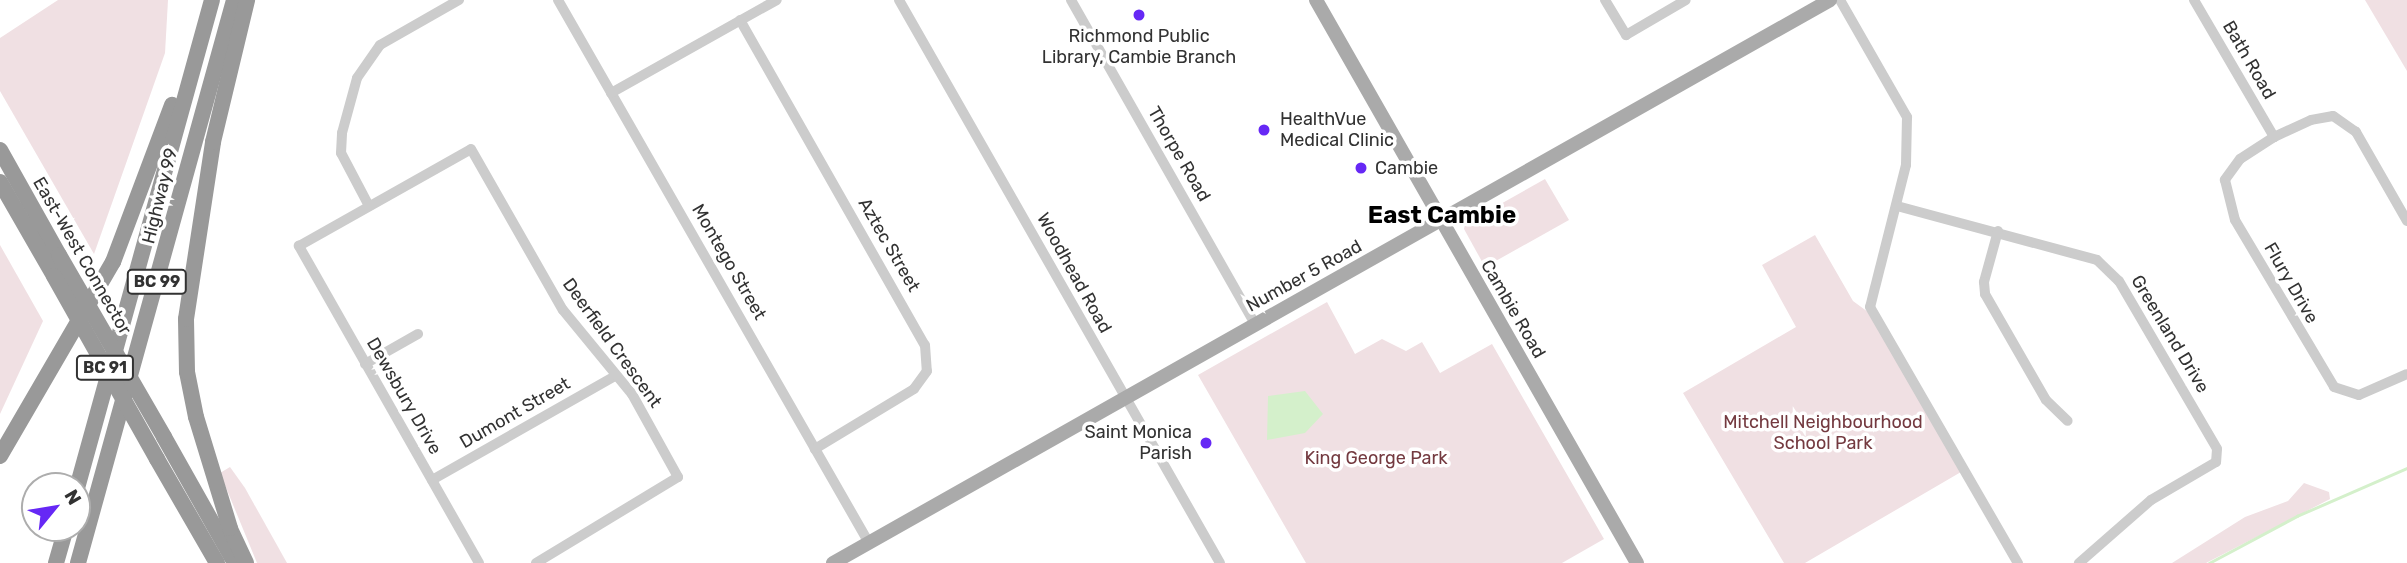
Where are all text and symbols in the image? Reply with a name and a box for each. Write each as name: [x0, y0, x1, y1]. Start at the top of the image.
marker: Richmond Public Library, Cambie Branch: [1131, 7, 1147, 23]
street label: Bath Road: [2218, 17, 2280, 103]
place label: Richmond Public Library, Cambie Branch: [1042, 26, 1236, 68]
street label: Thorpe Road: [1143, 103, 1215, 205]
place label: HealthVue Medical Clinic: [1280, 109, 1394, 152]
marker: HealthVue Medical Clinic: [1254, 120, 1274, 140]
street label: Highway 99: [138, 146, 182, 246]
place label: Cambie: [1375, 157, 1438, 179]
marker: Cambie: [1353, 160, 1369, 176]
street label: East-West Connector: [28, 173, 136, 339]
street label: Aztec Street: [853, 194, 925, 296]
street label: Montego Street: [687, 200, 771, 324]
district label: East Cambie: [1368, 202, 1516, 230]
street label: Woodhead Road: [1032, 209, 1116, 337]
street label: Number 5 Road: [1242, 235, 1366, 317]
street label: Flury Drive: [2259, 239, 2323, 327]
street label: Cambie Road: [1476, 256, 1550, 362]
road number: BC 99: [125, 270, 188, 294]
street label: Greenland Drive: [2126, 271, 2214, 397]
street label: Deerfield Crescent: [558, 274, 666, 412]
street label: Dewsbury Drive: [362, 334, 446, 458]
road number: BC 91: [75, 356, 135, 380]
street label: Dumont Street: [456, 373, 574, 453]
park label: Mitchell Neighbourhood School Park: [1723, 412, 1923, 454]
place label: Saint Monica Parish: [1085, 422, 1192, 464]
marker: Saint Monica Parish: [1198, 435, 1214, 451]
park label: King George Park: [1304, 447, 1448, 469]
north arrow: [21, 472, 91, 542]
text: N: [60, 486, 86, 509]

